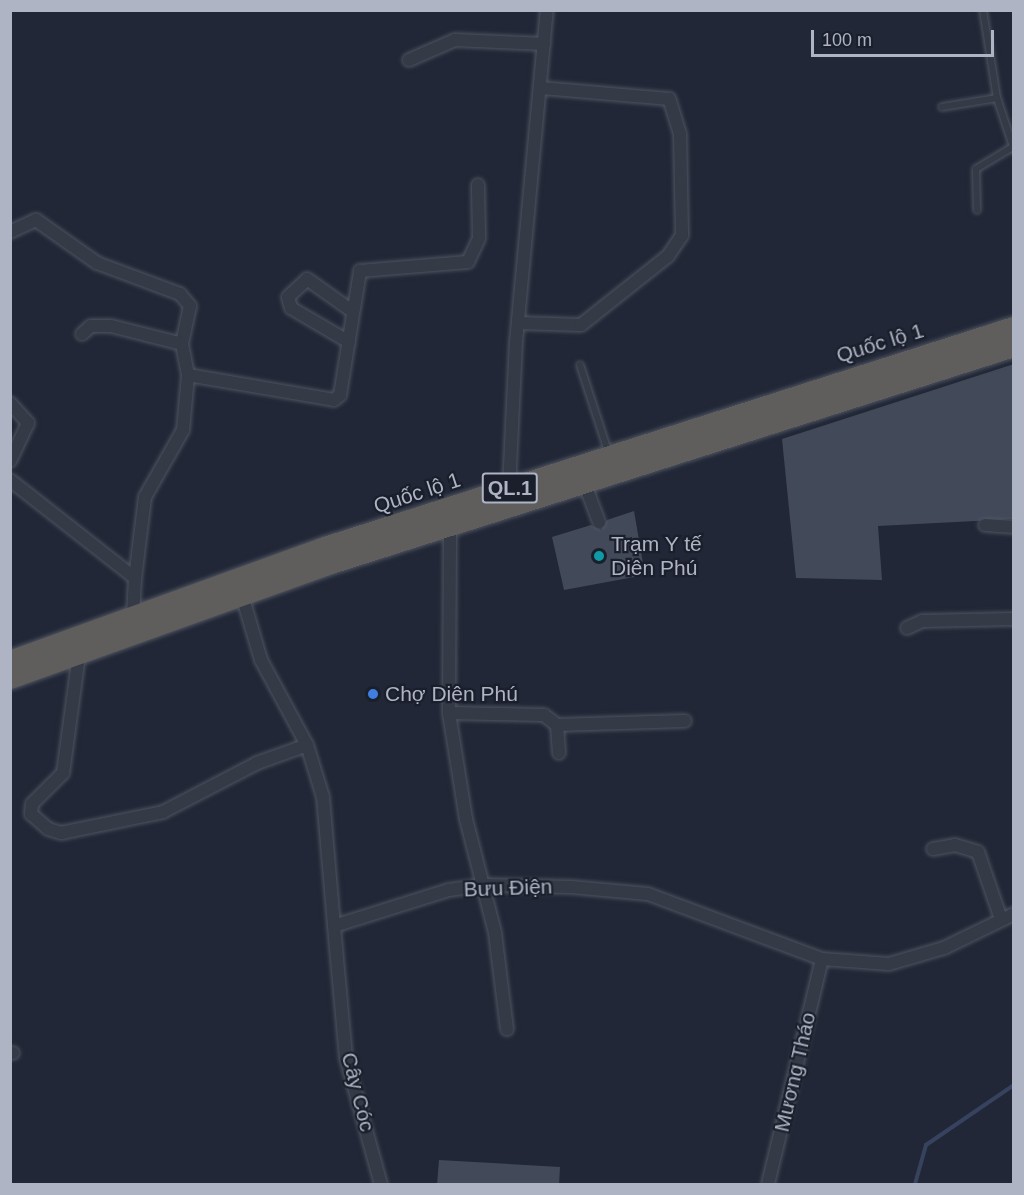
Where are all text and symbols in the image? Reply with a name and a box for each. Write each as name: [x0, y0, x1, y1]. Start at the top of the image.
scale bar: [814, 18, 997, 56]
text: 100 m: [822, 30, 872, 50]
street label: Quốc lộ 1: [833, 318, 927, 368]
street label: Quốc lộ 1: [370, 467, 464, 519]
road number: QL.1: [482, 471, 538, 505]
place label: Trạm Y tế Diên Phú: [611, 531, 702, 581]
marker: Trạm Y tế Diên Phú: [592, 549, 606, 563]
place label: Chợ Diên Phú: [385, 681, 518, 707]
marker: Chợ Diên Phú: [366, 687, 380, 701]
street label: Bưu Điện: [463, 874, 553, 902]
street label: Mương Tháo: [769, 1010, 821, 1134]
street label: Cây Cóc: [336, 1050, 380, 1134]

